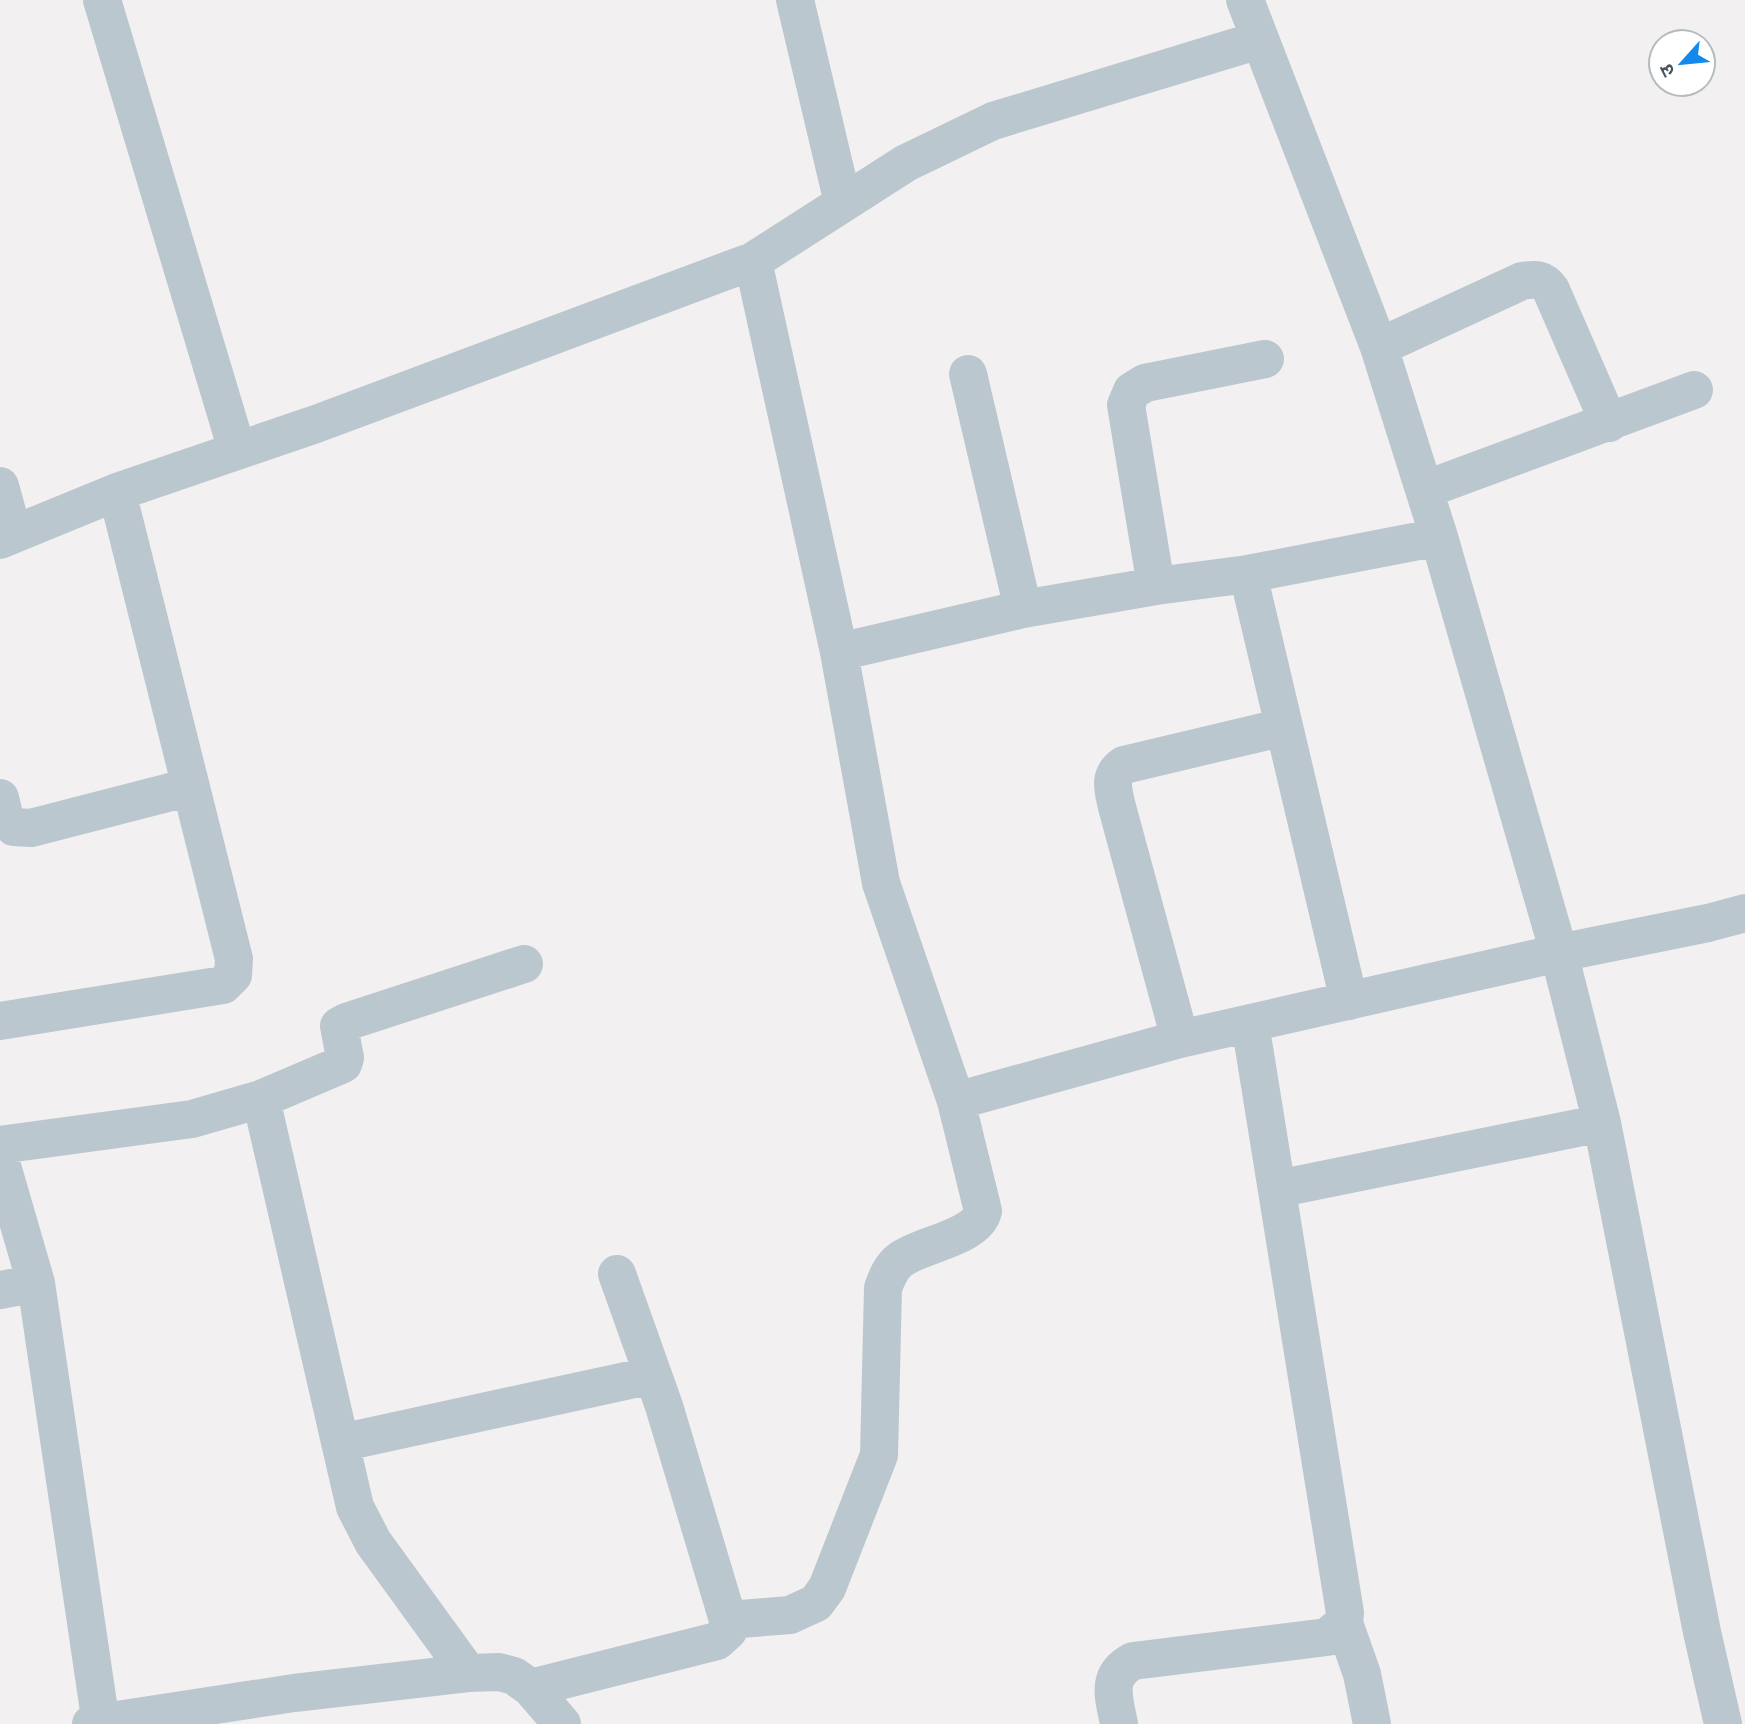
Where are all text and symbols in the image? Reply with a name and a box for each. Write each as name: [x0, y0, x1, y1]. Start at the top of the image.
north arrow: [1647, 28, 1717, 98]
text: उ: [1654, 60, 1680, 81]

